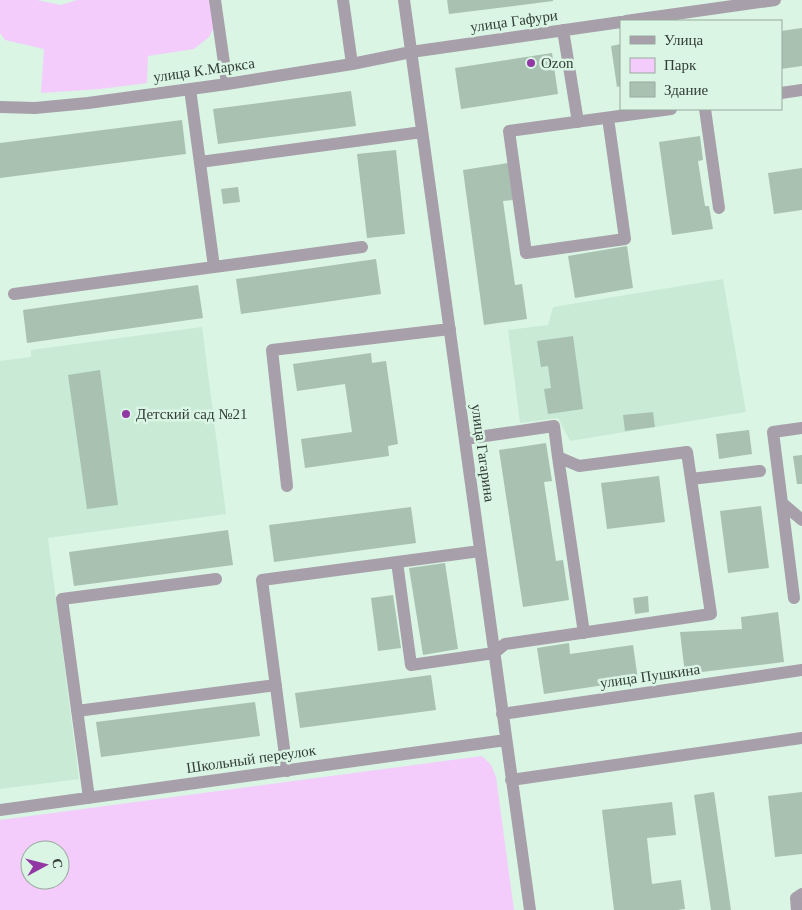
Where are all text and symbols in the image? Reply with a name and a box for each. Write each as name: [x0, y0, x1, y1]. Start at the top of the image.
street label: улица Гафури: [469, 7, 559, 35]
legend: [620, 20, 782, 110]
text: Улица: [664, 32, 703, 48]
street label: улица К.Маркса: [152, 55, 256, 85]
place label: Ozon: [541, 55, 574, 71]
marker: Ozon: [525, 57, 537, 69]
text: Парк: [664, 57, 697, 73]
text: Здание: [664, 82, 708, 98]
street label: улица Гагарина: [468, 403, 498, 503]
place label: Детский cад №21: [136, 406, 248, 422]
marker: Детский cад №21: [120, 408, 132, 420]
street label: улица Пушкина: [599, 661, 701, 691]
street label: Школьный переулок: [185, 742, 318, 776]
north arrow: [20, 840, 70, 890]
text: С: [49, 858, 65, 869]

